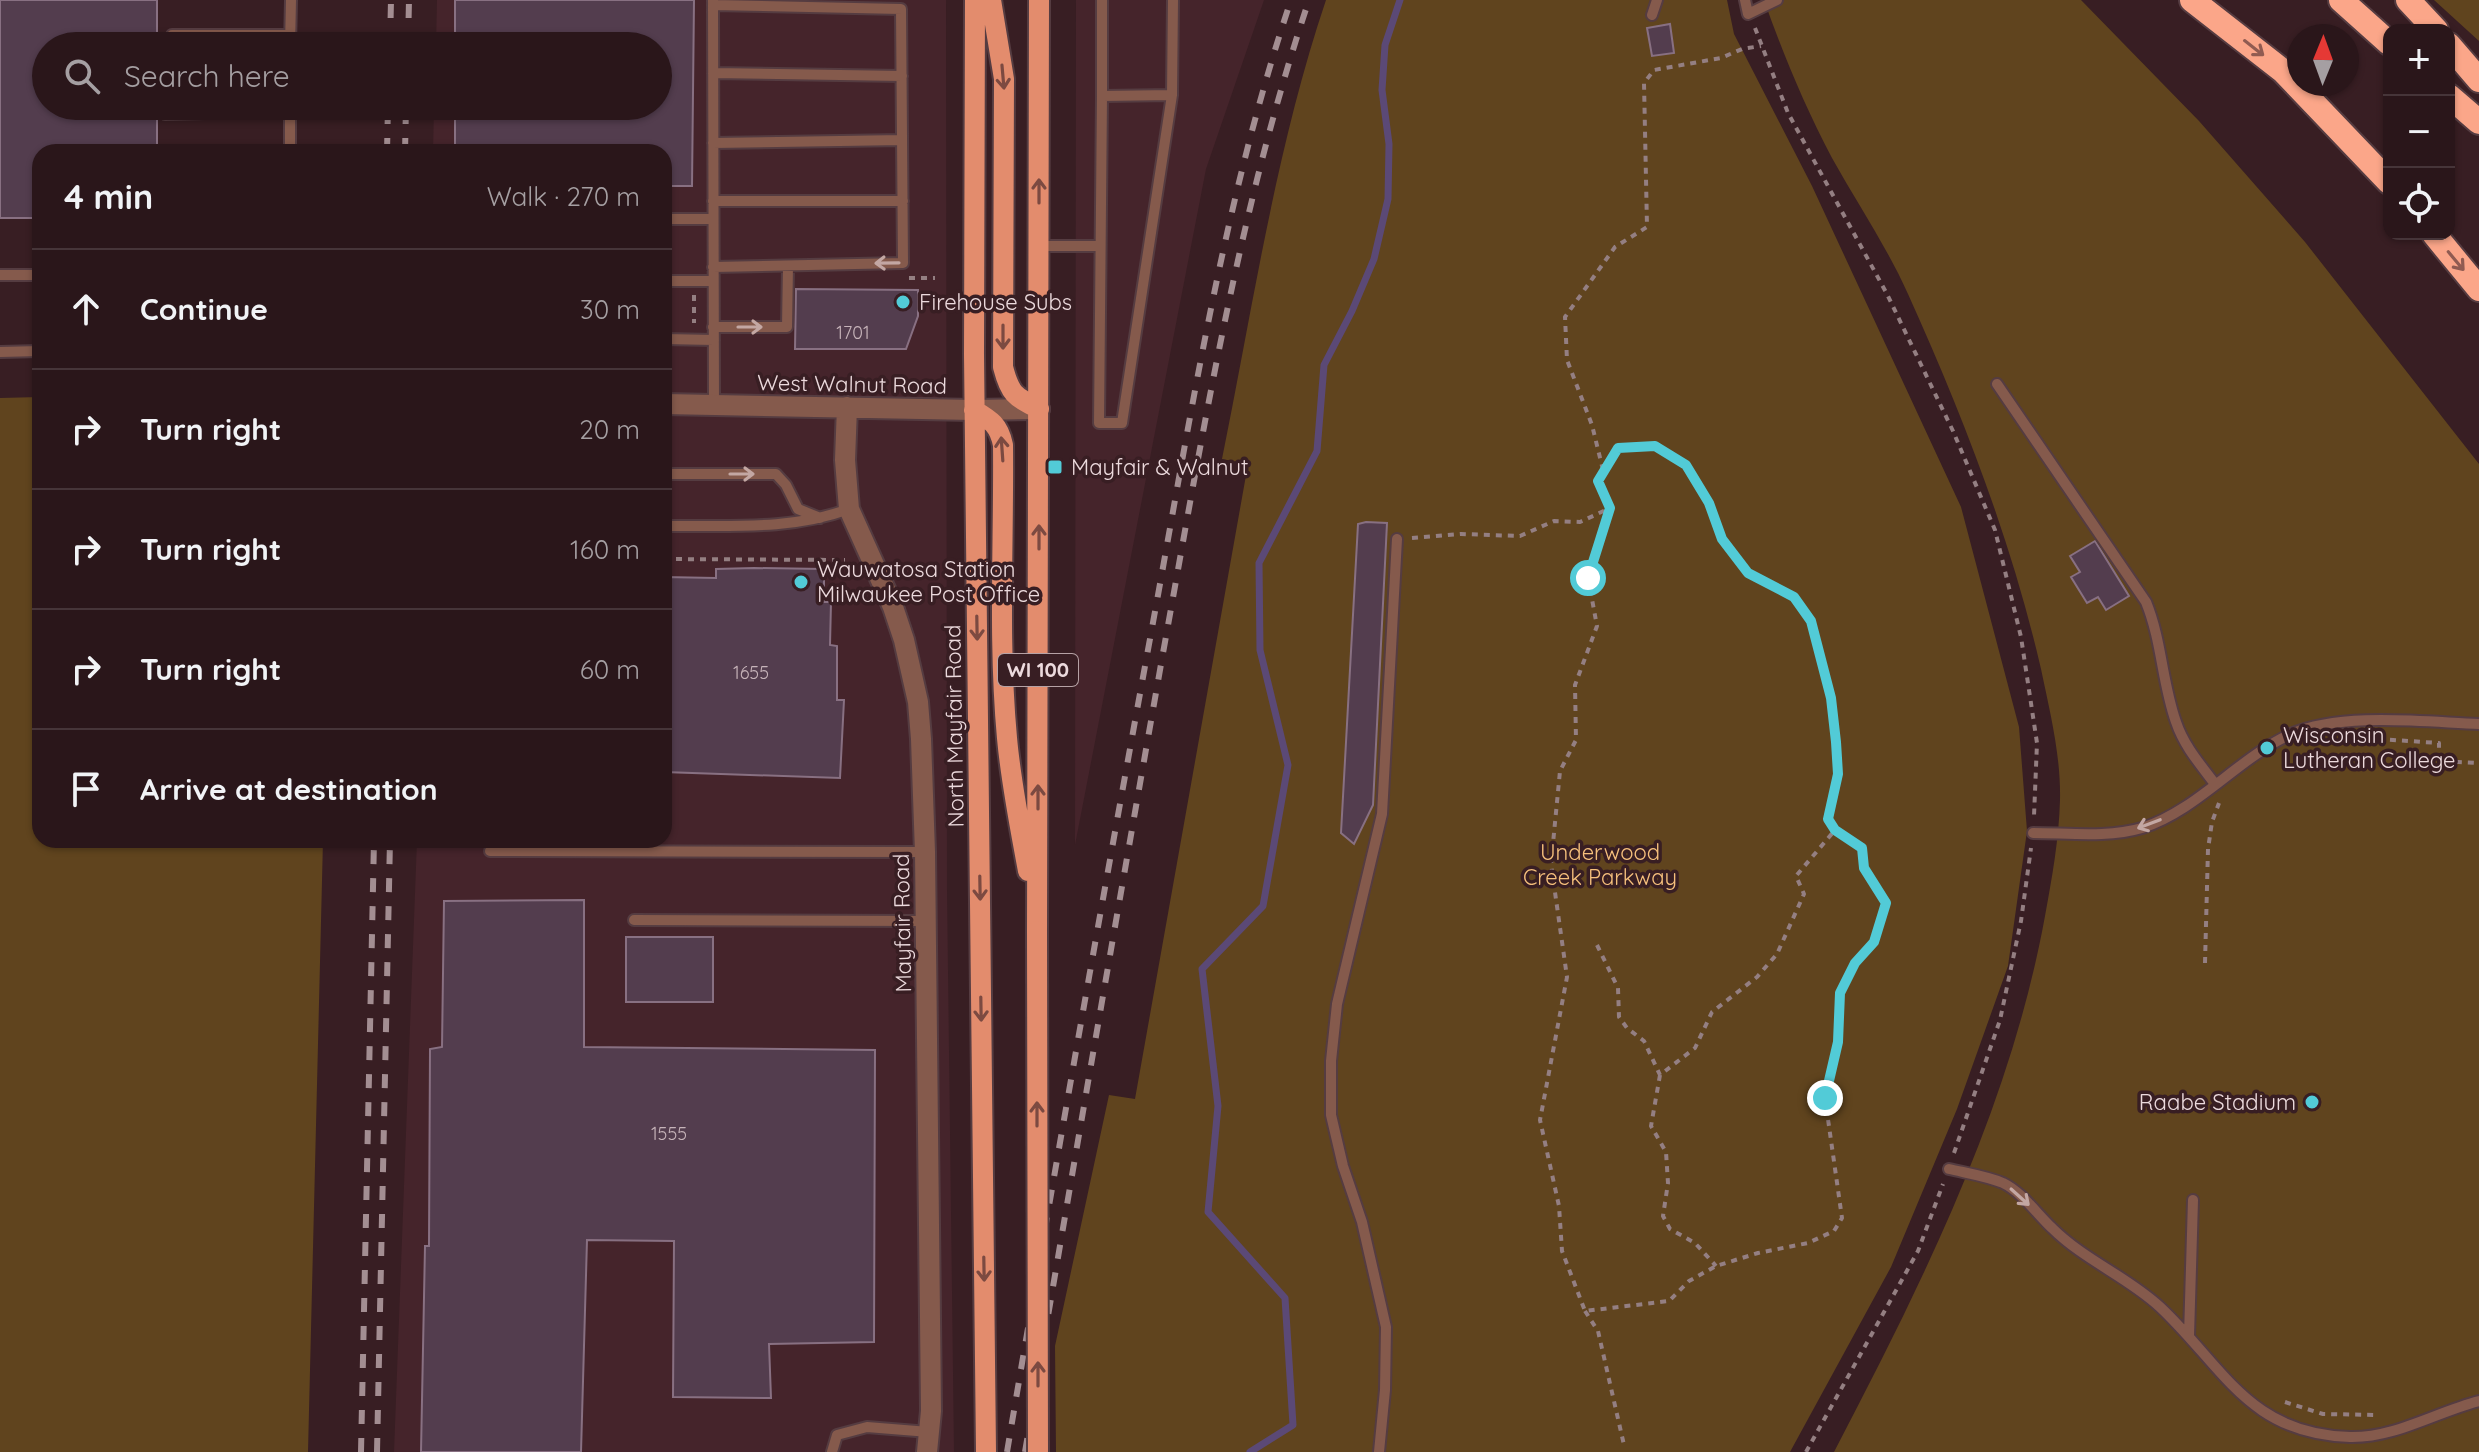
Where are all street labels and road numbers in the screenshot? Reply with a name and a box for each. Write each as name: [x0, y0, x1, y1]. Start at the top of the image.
street label: West Walnut Road: [757, 368, 947, 400]
street label: North Mayfair Road: [938, 624, 970, 828]
road number: WI 100: [998, 654, 1078, 686]
street label: Mayfair Road: [887, 853, 917, 993]

